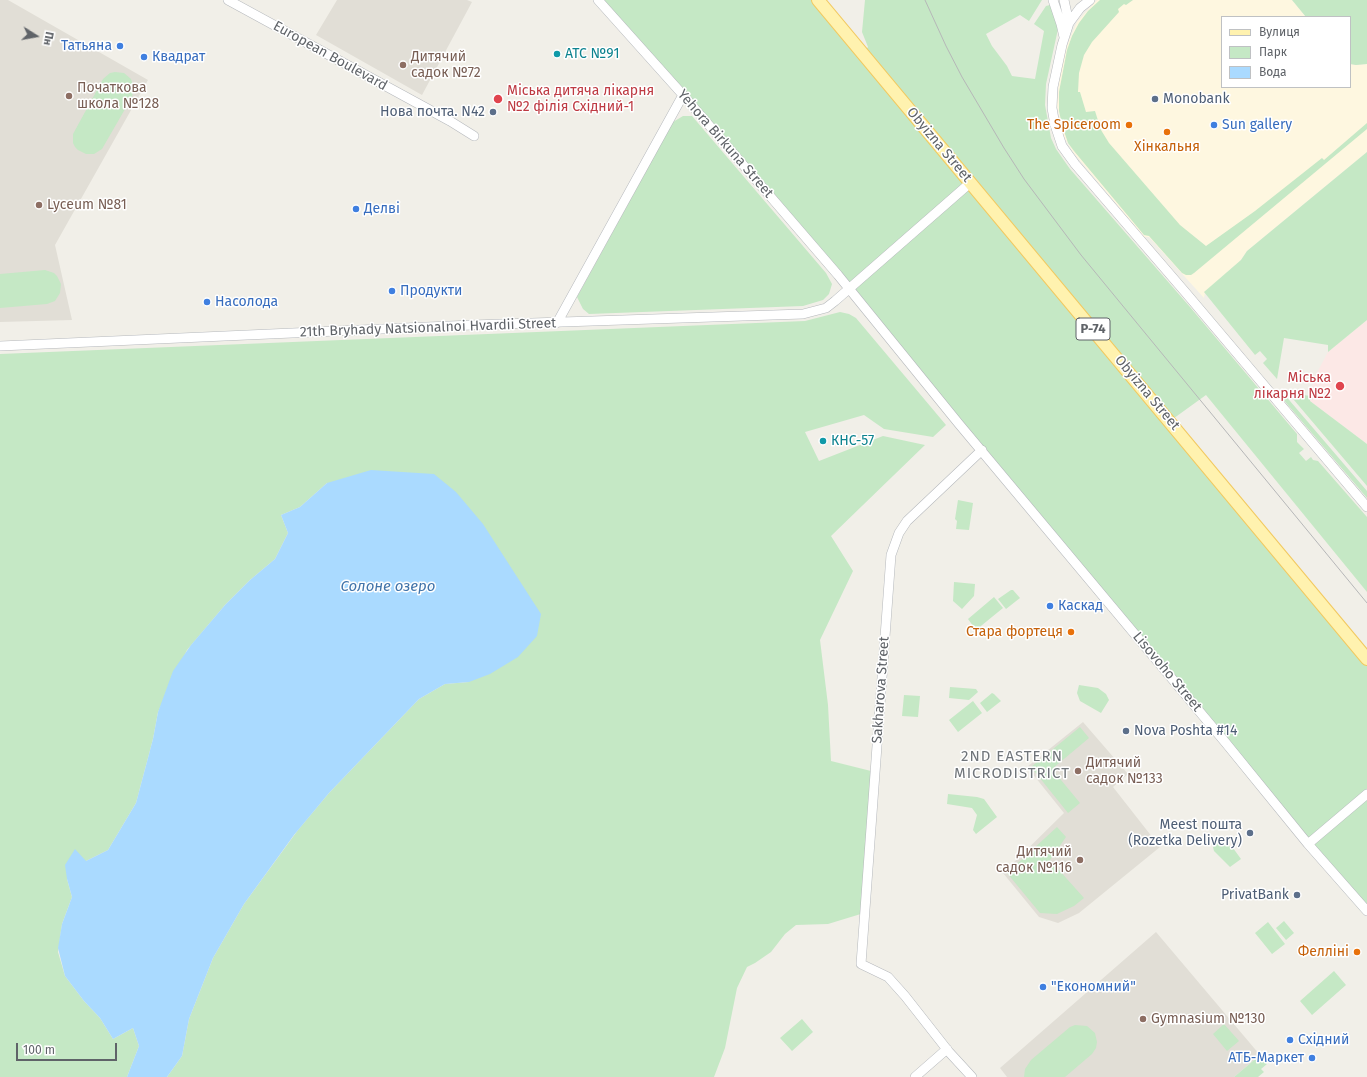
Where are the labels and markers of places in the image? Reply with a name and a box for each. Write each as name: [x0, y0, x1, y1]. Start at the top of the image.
place label: Татьяна: [61, 38, 112, 54]
marker: Татьяна: [115, 41, 125, 51]
place label: АТС №91: [565, 46, 619, 62]
place label: Квадрат: [152, 49, 205, 65]
place label: Дитячий садок №72: [411, 49, 481, 82]
marker: АТС №91: [552, 49, 562, 59]
marker: Квадрат: [139, 52, 149, 62]
marker: Дитячий садок №72: [398, 60, 408, 70]
place label: Початкова школа №128: [77, 80, 159, 112]
place label: Міська дитяча лікарня №2 філія Східний-1: [507, 83, 654, 116]
marker: Початкова школа №128: [64, 91, 74, 101]
place label: Monobank: [1163, 91, 1230, 107]
marker: Міська дитяча лікарня №2 філія Східний-1: [492, 93, 504, 105]
marker: Monobank: [1150, 94, 1160, 104]
place label: Нова почта. N42: [380, 104, 485, 120]
marker: Нова почта. N42: [488, 107, 498, 117]
place label: The Spiceroom: [1027, 117, 1121, 133]
place label: Sun gallery: [1222, 117, 1292, 133]
marker: The Spiceroom: [1124, 120, 1134, 130]
marker: Sun gallery: [1209, 120, 1219, 130]
marker: Хінкальня: [1162, 127, 1172, 137]
place label: Хінкальня: [1134, 139, 1200, 155]
place label: Lyceum №81: [47, 197, 127, 213]
marker: Lyceum №81: [34, 200, 44, 210]
place label: Делві: [364, 201, 400, 217]
marker: Делві: [351, 204, 361, 214]
place label: Продукти: [400, 283, 462, 299]
marker: Продукти: [387, 286, 397, 296]
place label: Насолода: [215, 294, 278, 310]
marker: Насолода: [202, 297, 212, 307]
place label: Міська лікарня №2: [1254, 370, 1331, 402]
marker: Міська лікарня №2: [1334, 380, 1346, 392]
place label: КНС-57: [831, 433, 874, 449]
marker: КНС-57: [818, 436, 828, 446]
place label: Каскад: [1058, 598, 1103, 614]
marker: Каскад: [1045, 601, 1055, 611]
place label: Стара фортеця: [966, 624, 1063, 640]
marker: Стара фортеця: [1066, 627, 1076, 637]
place label: Nova Poshta #14: [1134, 723, 1237, 739]
marker: Nova Poshta #14: [1121, 726, 1131, 736]
place label: Дитячий садок №133: [1086, 755, 1163, 788]
marker: Дитячий садок №133: [1073, 766, 1083, 776]
place label: Meest пошта (Rozetka Delivery): [1128, 817, 1242, 850]
marker: Meest пошта (Rozetka Delivery): [1245, 828, 1255, 838]
place label: Дитячий садок №116: [996, 844, 1072, 876]
marker: Дитячий садок №116: [1075, 855, 1085, 865]
place label: PrivatBank: [1221, 887, 1289, 903]
marker: PrivatBank: [1292, 890, 1302, 900]
place label: Фелліні: [1298, 944, 1349, 960]
marker: Фелліні: [1352, 947, 1362, 957]
place label: "Економний": [1051, 979, 1136, 995]
marker: "Економний": [1038, 982, 1048, 992]
place label: Gymnasium №130: [1151, 1011, 1265, 1027]
marker: Gymnasium №130: [1138, 1014, 1148, 1024]
place label: Східний: [1298, 1032, 1349, 1048]
marker: Східний: [1285, 1035, 1295, 1045]
place label: АТБ-Маркет: [1228, 1050, 1304, 1066]
marker: АТБ-Маркет: [1307, 1053, 1317, 1063]

